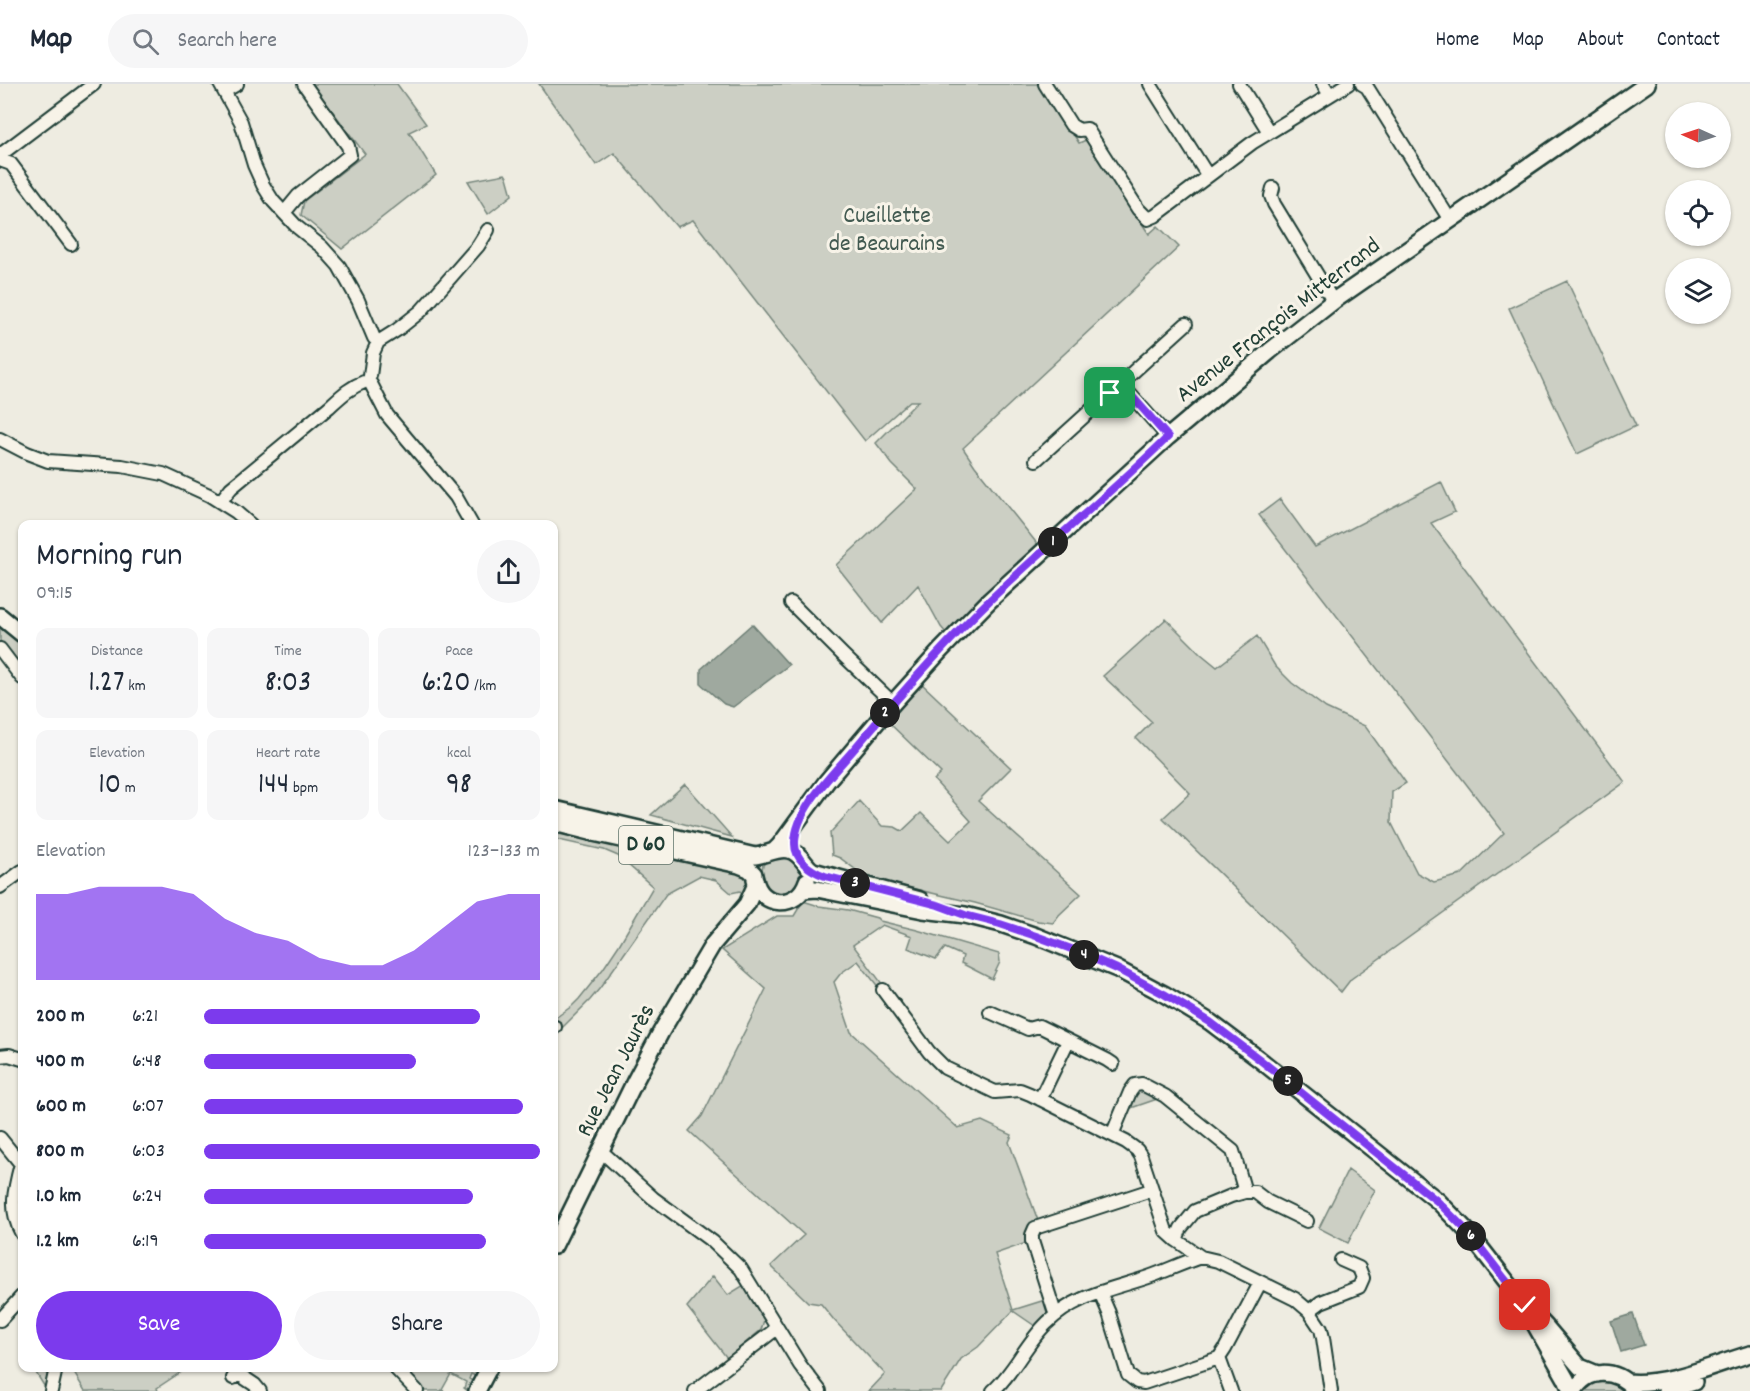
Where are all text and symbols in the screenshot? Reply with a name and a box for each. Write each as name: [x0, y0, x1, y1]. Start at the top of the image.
search box: [108, 14, 528, 68]
text: Map: [30, 21, 72, 61]
icon: search: [129, 25, 162, 58]
text: Search here: [177, 26, 277, 57]
text: Home: [1435, 26, 1479, 56]
text: Map: [1512, 26, 1544, 56]
text: About: [1577, 26, 1624, 56]
text: Contact: [1657, 26, 1720, 56]
north arrow: [1665, 102, 1731, 168]
map controls: [1665, 102, 1731, 324]
button: locate: [1665, 180, 1731, 246]
park label: Cueillette de Beaurains: [829, 200, 945, 262]
street label: Avenue François Mitterrand: [1169, 230, 1389, 412]
button: layers: [1665, 258, 1731, 324]
pin: [1084, 367, 1135, 418]
icon: arrive: [1093, 376, 1126, 409]
pin: 1: [1038, 527, 1068, 557]
text: 1: [1051, 530, 1055, 553]
text: Morning run: [36, 534, 183, 581]
button: share: [477, 540, 540, 603]
text: 09:15: [36, 580, 73, 608]
text: Distance: [91, 640, 143, 663]
text: Time: [274, 640, 302, 663]
text: Pace: [445, 640, 473, 663]
text: 1.27: [88, 663, 124, 706]
text: 8:03: [265, 663, 311, 706]
text: 6:20: [422, 663, 471, 706]
text: km: [124, 675, 146, 698]
text: /km: [471, 675, 496, 698]
pin: 2: [870, 698, 900, 728]
text: 2: [882, 701, 889, 724]
text: Elevation: [89, 742, 145, 765]
text: Heart rate: [256, 742, 320, 765]
text: kcal: [447, 742, 471, 765]
text: 10: [98, 765, 121, 808]
text: 144: [258, 765, 289, 808]
text: 98: [446, 765, 472, 808]
text: m: [121, 777, 136, 800]
text: bpm: [289, 777, 318, 800]
road number: D 60: [619, 826, 673, 864]
text: Elevation: [36, 838, 106, 866]
text: 123–133 m: [468, 838, 540, 866]
pin: 3: [840, 868, 870, 898]
text: 3: [851, 871, 859, 894]
pin: 4: [1069, 940, 1099, 970]
text: 4: [1081, 943, 1087, 966]
street label: Rue Jean Jaurès: [569, 999, 665, 1143]
text: 200 m: [36, 1003, 85, 1031]
text: 6:21: [132, 1003, 158, 1031]
text: 400 m: [36, 1048, 84, 1076]
text: 6:48: [132, 1048, 161, 1076]
pin: 5: [1273, 1066, 1303, 1096]
text: 5: [1284, 1069, 1292, 1092]
text: 600 m: [36, 1093, 86, 1121]
text: 6:07: [132, 1093, 164, 1121]
text: 800 m: [36, 1138, 84, 1166]
text: 6:03: [132, 1138, 165, 1166]
text: 1.0 km: [36, 1183, 81, 1211]
text: 6:24: [132, 1183, 162, 1211]
pin: 6: [1456, 1221, 1486, 1251]
text: 6: [1467, 1224, 1475, 1247]
text: 1.2 km: [36, 1228, 79, 1256]
text: 6:19: [132, 1228, 159, 1256]
pin: [1499, 1279, 1550, 1330]
icon: check: [1508, 1288, 1541, 1321]
button: Save: [36, 1291, 282, 1360]
button: Share: [294, 1291, 540, 1360]

